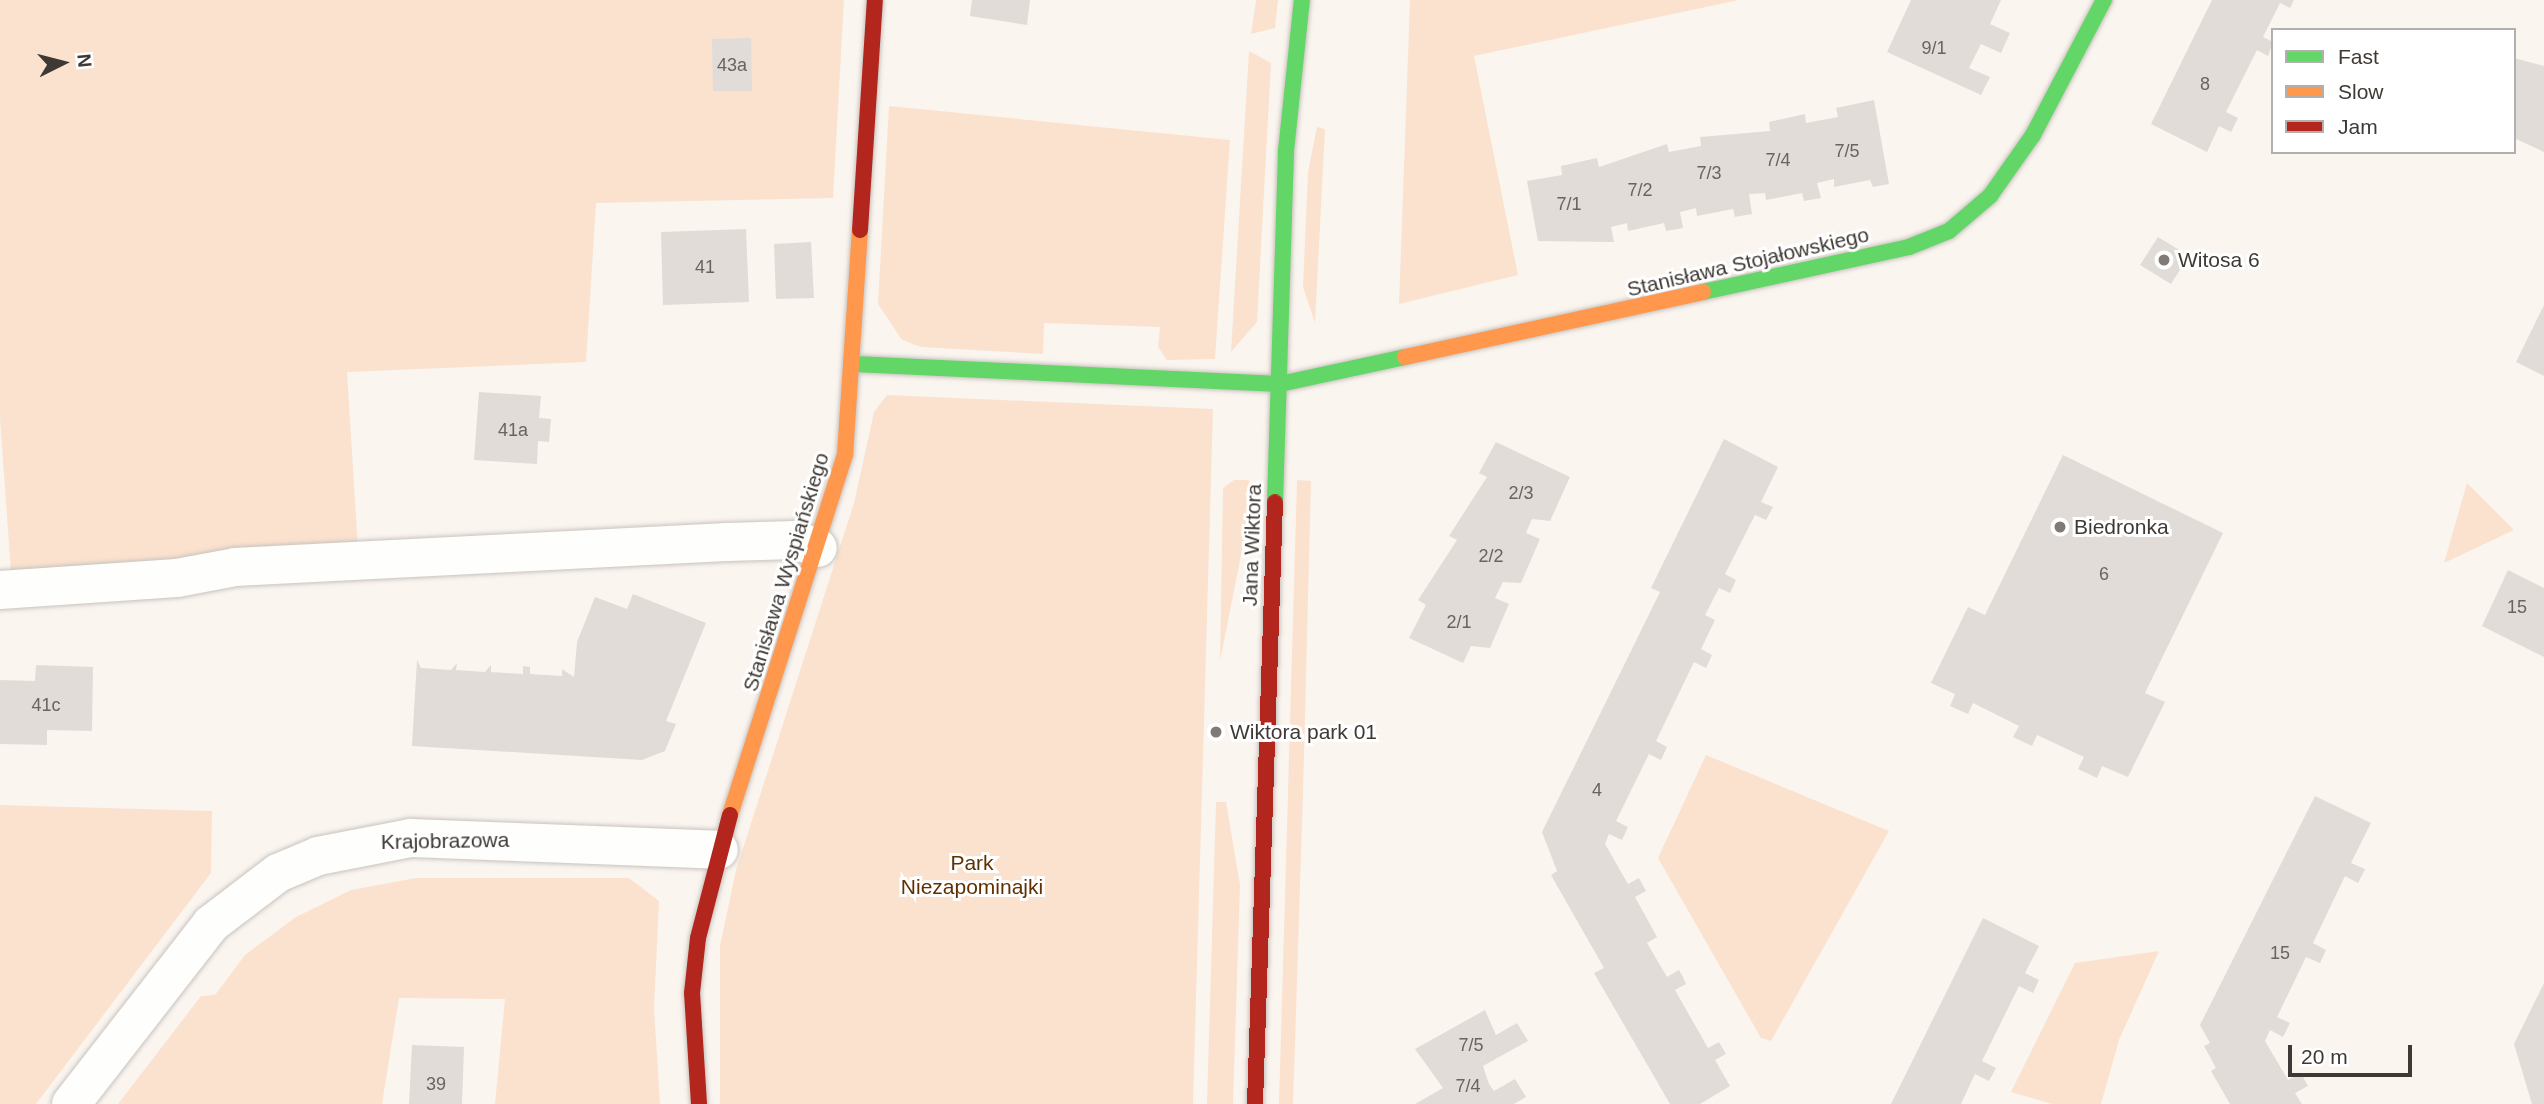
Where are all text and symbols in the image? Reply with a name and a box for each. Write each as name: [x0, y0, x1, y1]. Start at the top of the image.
north arrow: [28, 28, 98, 98]
legend: [2271, 28, 2516, 154]
house number: 9/1: [1921, 37, 1947, 59]
text: Fast: [2338, 45, 2379, 68]
text: N: [73, 53, 96, 69]
house number: 43a: [717, 54, 747, 76]
house number: 8: [2200, 73, 2210, 95]
text: Slow: [2338, 80, 2384, 103]
text: Jam: [2338, 115, 2378, 138]
house number: 7/5: [1834, 140, 1860, 162]
house number: 7/4: [1765, 149, 1791, 171]
house number: 7/3: [1696, 162, 1722, 184]
house number: 7/2: [1627, 179, 1653, 201]
house number: 7/1: [1556, 193, 1582, 215]
street label: Stanisława Stojałowskiego: [1625, 222, 1871, 302]
place label: Witosa 6: [2178, 247, 2260, 273]
marker: Witosa 6: [2156, 252, 2172, 268]
house number: 41: [695, 256, 715, 278]
house number: 41a: [498, 419, 528, 441]
street label: Stanisława Wyspiańskiego: [738, 450, 834, 694]
house number: 2/3: [1508, 482, 1534, 504]
street label: Jana Wiktora: [1237, 483, 1267, 607]
place label: Biedronka: [2074, 514, 2169, 540]
marker: Biedronka: [2052, 519, 2068, 535]
house number: 2/2: [1478, 545, 1504, 567]
house number: 6: [2099, 563, 2109, 585]
house number: 15: [2507, 596, 2527, 618]
house number: 2/1: [1446, 611, 1472, 633]
house number: 41c: [31, 694, 61, 716]
place label: Wiktora park 01: [1230, 719, 1377, 745]
marker: Wiktora park 01: [1208, 724, 1224, 740]
house number: 4: [1592, 779, 1602, 801]
street label: Krajobrazowa: [381, 827, 509, 855]
park label: Park Niezapominajki: [901, 850, 1043, 900]
house number: 15: [2270, 942, 2290, 964]
scale bar: [2292, 1030, 2416, 1074]
house number: 7/5: [1458, 1034, 1484, 1056]
text: 20 m: [2301, 1045, 2348, 1068]
house number: 39: [426, 1073, 446, 1095]
house number: 7/4: [1455, 1075, 1481, 1097]

